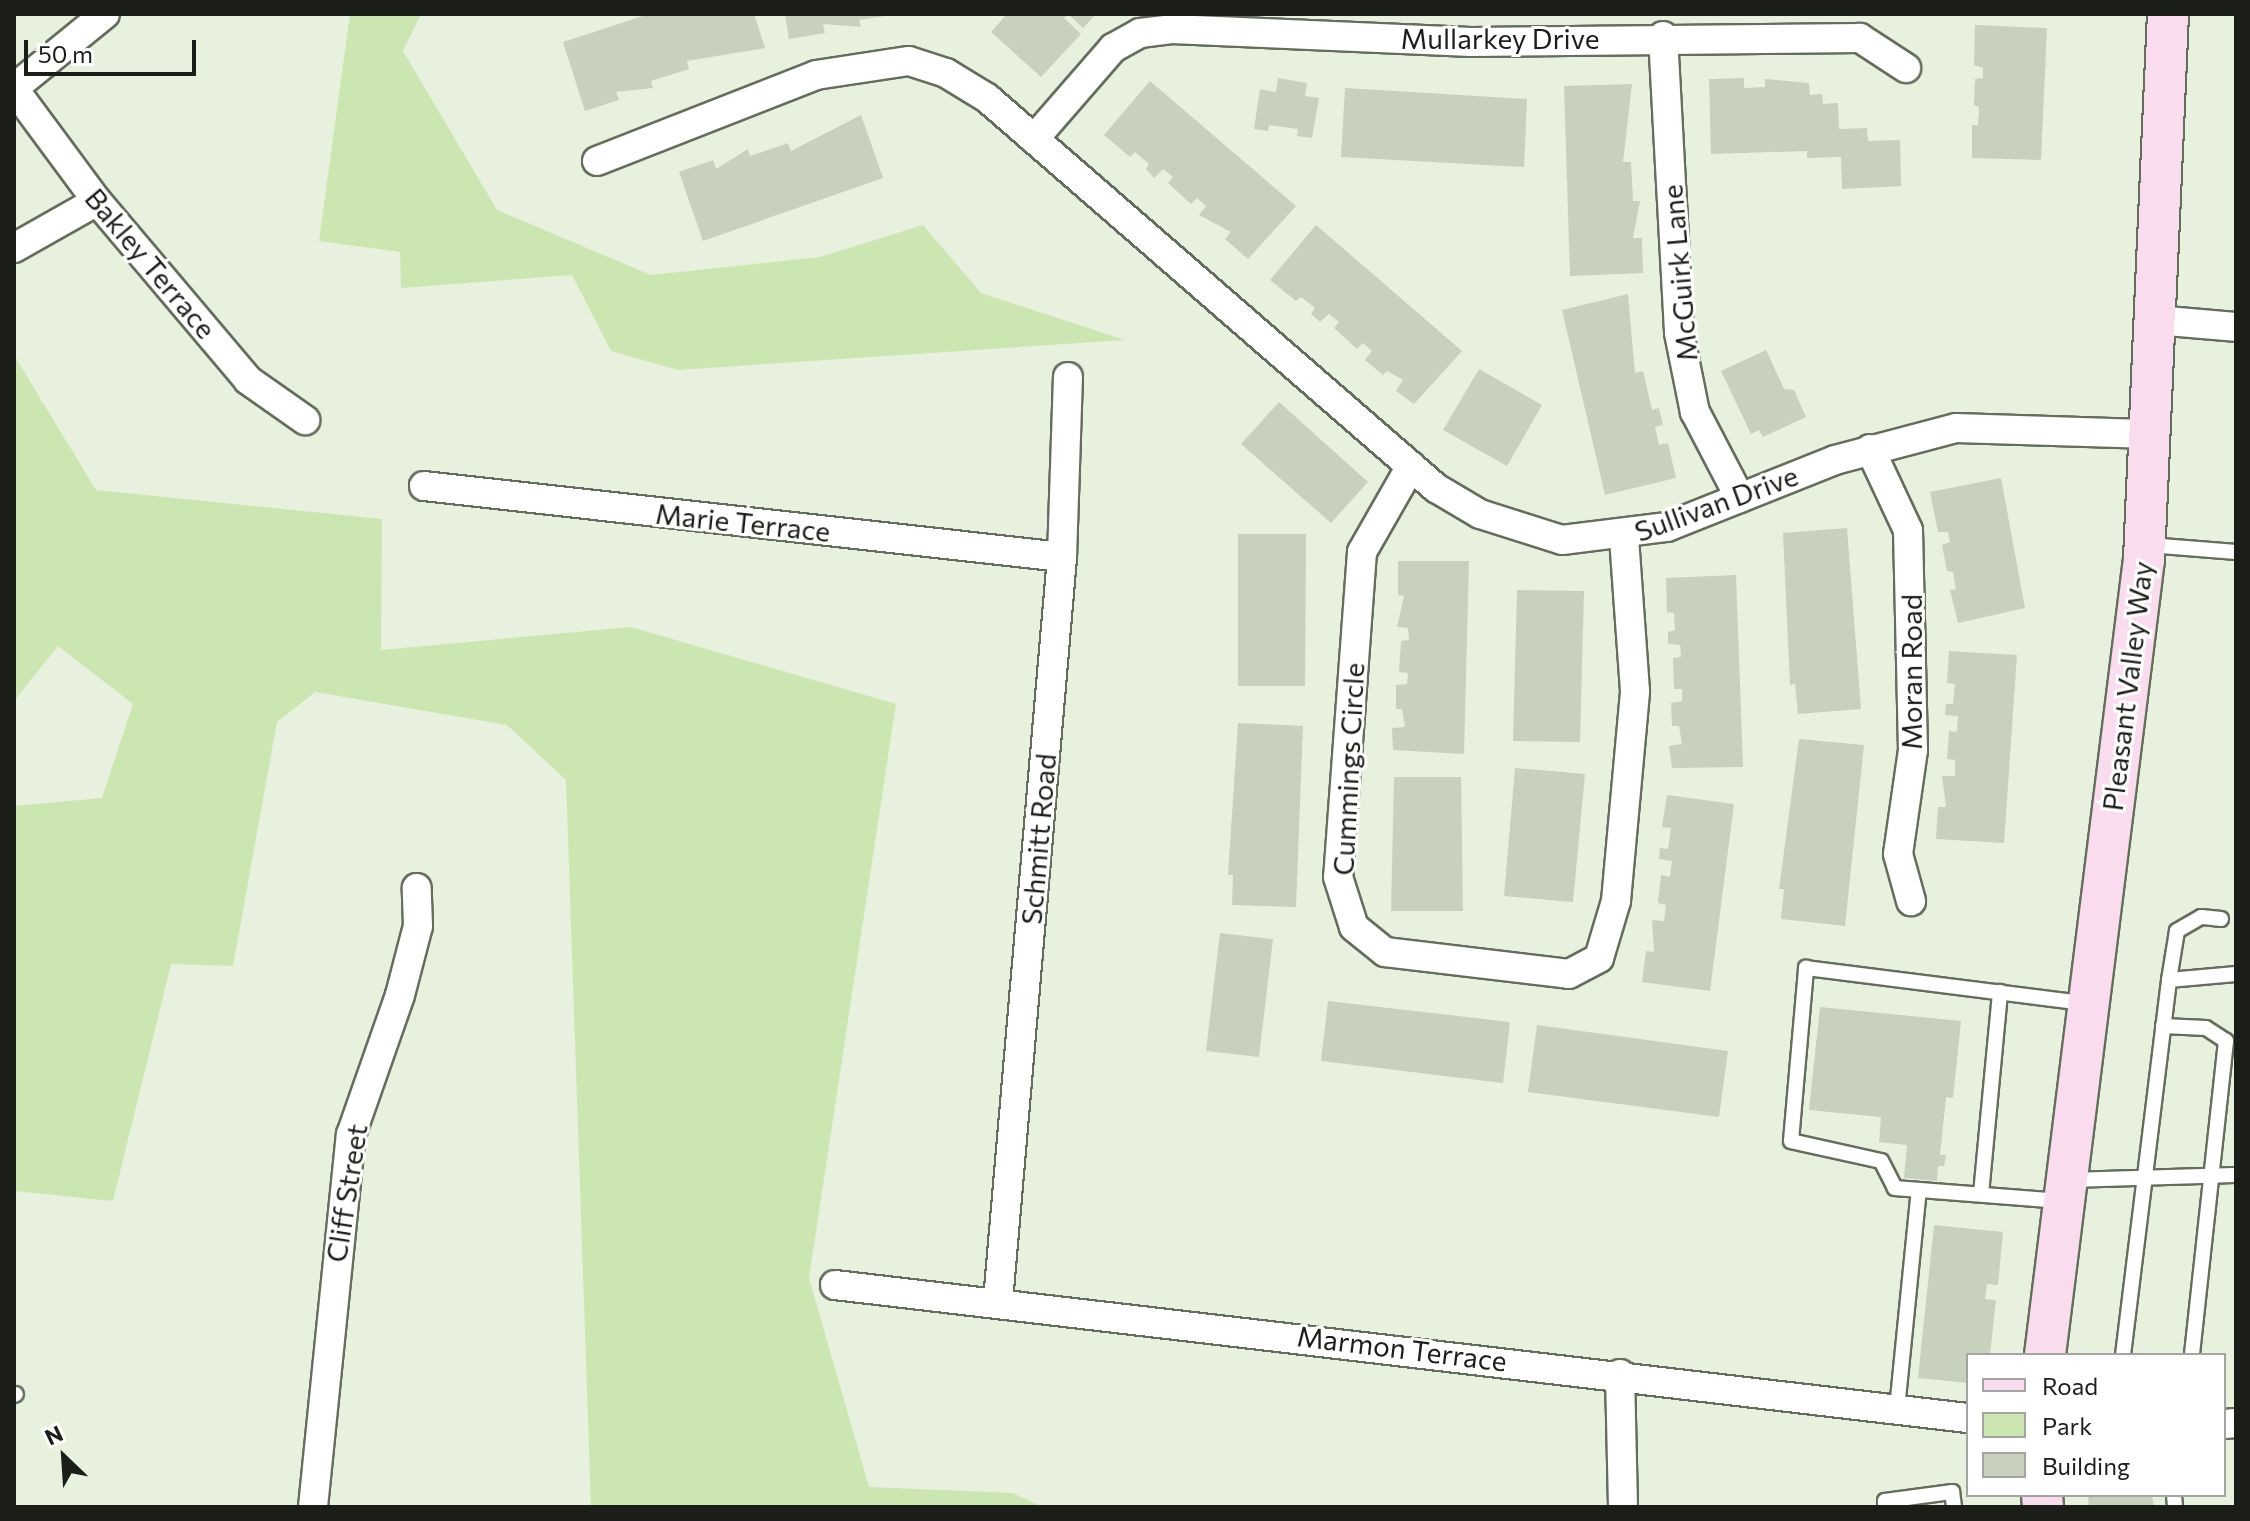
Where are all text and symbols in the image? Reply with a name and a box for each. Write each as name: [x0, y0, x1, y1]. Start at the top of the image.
street label: Mullarkey Drive: [1401, 21, 1599, 55]
scale bar: [28, 24, 200, 74]
text: 50 m: [38, 39, 93, 68]
street label: Bakley Terrace: [79, 181, 223, 345]
street label: McGuirk Lane: [1655, 183, 1703, 363]
street label: Sullivan Drive: [1630, 458, 1802, 548]
street label: Marie Terrace: [654, 496, 832, 548]
street label: Pleasant Valley Way: [2095, 559, 2159, 813]
street label: Moran Road: [1894, 594, 1928, 750]
street label: Cummings Circle: [1326, 662, 1370, 876]
street label: Schmitt Road: [1014, 752, 1062, 926]
street label: Cliff Street: [318, 1121, 374, 1265]
street label: Marmon Terrace: [1295, 1318, 1509, 1378]
legend: [1966, 1353, 2226, 1497]
text: Road: [2042, 1371, 2098, 1400]
text: Park: [2042, 1411, 2092, 1440]
north arrow: [24, 1417, 104, 1497]
text: N: [40, 1419, 67, 1451]
text: Building: [2042, 1451, 2130, 1480]

